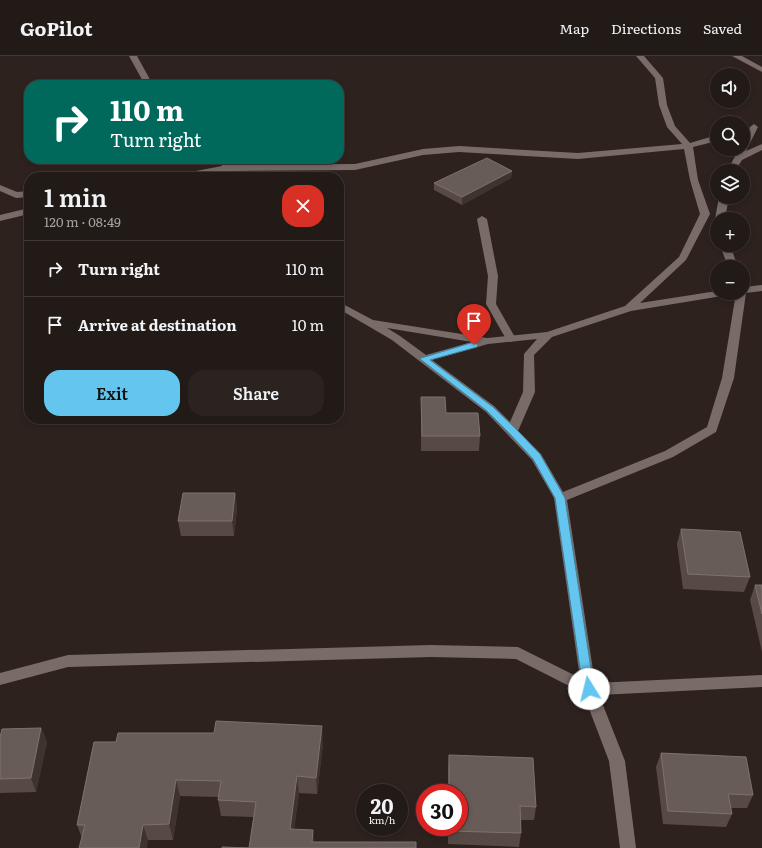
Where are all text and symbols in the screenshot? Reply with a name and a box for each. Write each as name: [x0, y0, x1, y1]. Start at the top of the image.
text: GoPilot: [20, 14, 93, 42]
text: Map: [559, 18, 589, 38]
text: Directions: [611, 18, 681, 38]
text: Saved: [703, 18, 742, 38]
map controls: [710, 68, 750, 300]
button: sound: [710, 68, 750, 108]
text: 110 m: [110, 88, 184, 130]
icon: right: [44, 96, 96, 148]
button: search: [710, 116, 750, 156]
text: Turn right: [110, 126, 201, 153]
button: layers: [710, 164, 750, 204]
text: 1 min: [44, 179, 107, 214]
button: close: [282, 185, 324, 227]
text: 120 m · 08:49: [44, 212, 121, 231]
button: +: [710, 212, 750, 252]
text: Turn right: [78, 257, 160, 280]
text: 110 m: [286, 257, 324, 280]
icon: right: [44, 258, 66, 280]
button: −: [710, 260, 750, 300]
pin: [457, 304, 491, 345]
icon: arrive: [463, 310, 485, 332]
text: Arrive at destination: [78, 313, 237, 336]
text: 10 m: [292, 313, 324, 336]
icon: arrive: [44, 314, 66, 336]
button: Exit: [44, 370, 180, 416]
button: Share: [188, 370, 324, 416]
position arrow: [568, 668, 610, 710]
speed limit sign: 30: [416, 784, 468, 836]
text: 20: [370, 790, 394, 820]
text: km/h: [369, 812, 395, 827]

